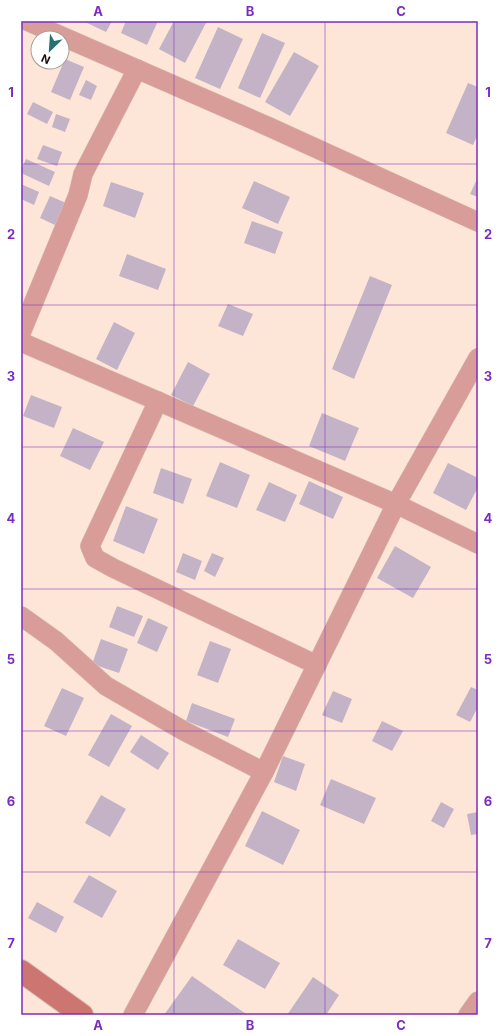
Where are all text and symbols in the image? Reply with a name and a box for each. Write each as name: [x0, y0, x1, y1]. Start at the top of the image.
text: A: [93, 3, 103, 19]
text: B: [246, 3, 255, 19]
text: C: [396, 3, 406, 19]
north arrow: [30, 30, 70, 70]
text: N: [39, 51, 53, 67]
text: 1: [8, 84, 14, 100]
text: 1: [485, 84, 491, 100]
text: 2: [7, 226, 15, 242]
text: 2: [484, 226, 492, 242]
text: 3: [7, 368, 15, 384]
text: 3: [484, 368, 492, 384]
text: 4: [7, 510, 16, 526]
text: 4: [484, 510, 493, 526]
text: 5: [7, 651, 15, 667]
text: 5: [484, 651, 492, 667]
text: 6: [7, 793, 15, 809]
text: 6: [484, 793, 492, 809]
text: 7: [7, 935, 15, 951]
text: 7: [484, 935, 492, 951]
text: A: [93, 1017, 103, 1033]
text: B: [246, 1017, 255, 1033]
text: C: [396, 1017, 406, 1033]

